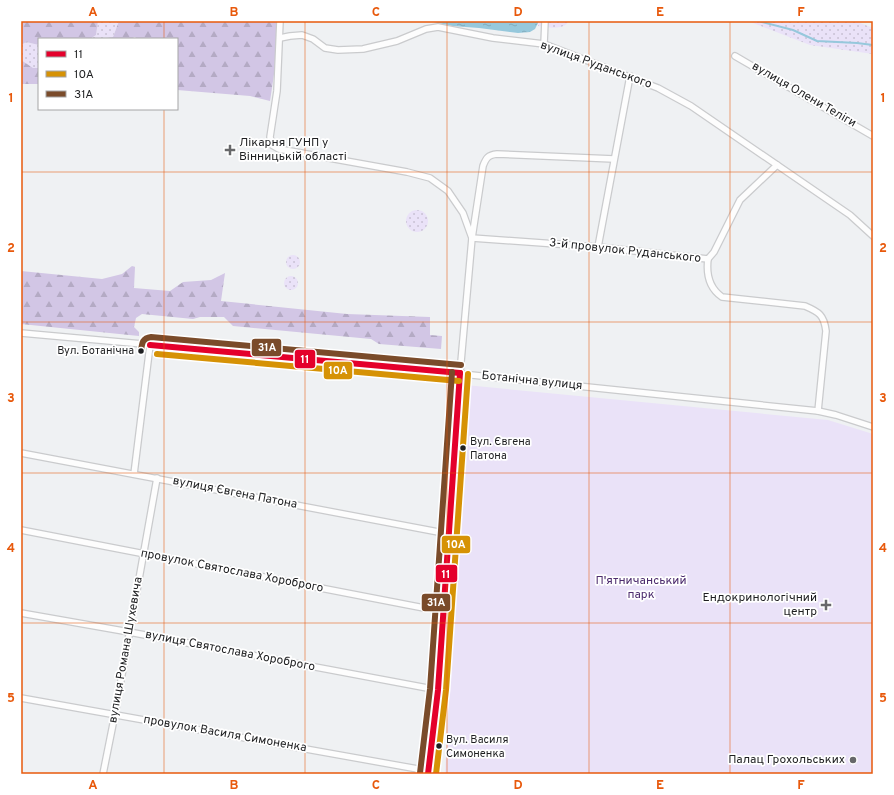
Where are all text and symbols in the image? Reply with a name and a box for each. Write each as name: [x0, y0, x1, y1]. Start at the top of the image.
text: A: [88, 5, 98, 21]
text: B: [230, 5, 239, 21]
text: C: [372, 5, 380, 21]
text: D: [513, 5, 523, 21]
text: E: [656, 5, 664, 21]
text: F: [797, 5, 805, 21]
street label: вулиця Руданського: [538, 37, 654, 93]
legend: [38, 38, 178, 110]
text: 11: [74, 47, 83, 63]
street label: вулиця Олени Теліги: [749, 59, 859, 131]
text: 10А: [74, 67, 94, 83]
text: 31А: [74, 87, 93, 103]
text: 1: [8, 91, 14, 107]
text: 1: [880, 91, 886, 107]
place label: Лікарня ГУНП у Вінницькій області: [239, 135, 347, 165]
marker: Лікарня ГУНП у Вінницькій області: [224, 144, 236, 156]
street label: 3-й провулок Руданського: [548, 235, 702, 267]
text: 2: [7, 241, 15, 257]
text: 2: [879, 241, 887, 257]
line badge: 31А: [251, 338, 282, 357]
text: 31А: [258, 341, 276, 355]
place label: Вул. Ботанічна: [57, 344, 134, 358]
marker: Вул. Ботанічна: [136, 346, 146, 356]
line badge: 11: [294, 349, 316, 369]
text: 11: [301, 353, 309, 367]
line badge: 10А: [323, 361, 353, 380]
text: 10А: [328, 364, 348, 378]
street label: Ботанічна вулиця: [481, 368, 583, 394]
text: 3: [7, 391, 15, 407]
text: 3: [879, 391, 887, 407]
place label: Вул. Євгена Патона: [470, 435, 531, 463]
marker: Вул. Євгена Патона: [458, 443, 468, 453]
street label: вулиця Євгена Патона: [171, 473, 299, 513]
line badge: 10А: [441, 535, 471, 554]
text: 10А: [446, 538, 466, 552]
text: 4: [7, 541, 15, 557]
text: 4: [879, 541, 887, 557]
street label: провулок Святослава Хороброго: [139, 545, 325, 597]
line badge: 11: [435, 564, 458, 583]
text: 11: [442, 568, 450, 582]
park label: П'ятничанський парк: [595, 573, 687, 603]
street label: вулиця Романа Шухевича: [105, 576, 147, 724]
place label: Ендокринологічний центр: [703, 590, 817, 620]
line badge: 31А: [421, 593, 451, 612]
text: 31А: [427, 596, 445, 610]
marker: Ендокринологічний центр: [820, 599, 832, 611]
street label: вулиця Святослава Хороброго: [144, 627, 317, 675]
text: 5: [7, 691, 15, 707]
text: 5: [879, 691, 887, 707]
street label: провулок Василя Симоненка: [142, 712, 308, 756]
place label: Вул. Василя Симоненка: [446, 733, 508, 761]
marker: Вул. Василя Симоненка: [434, 741, 444, 751]
place label: Палац Грохольських: [728, 752, 845, 768]
marker: Палац Грохольських: [848, 755, 858, 765]
text: A: [88, 778, 98, 794]
text: B: [230, 778, 239, 794]
text: C: [372, 778, 380, 794]
text: D: [513, 778, 523, 794]
text: E: [656, 778, 664, 794]
text: F: [797, 778, 805, 794]

